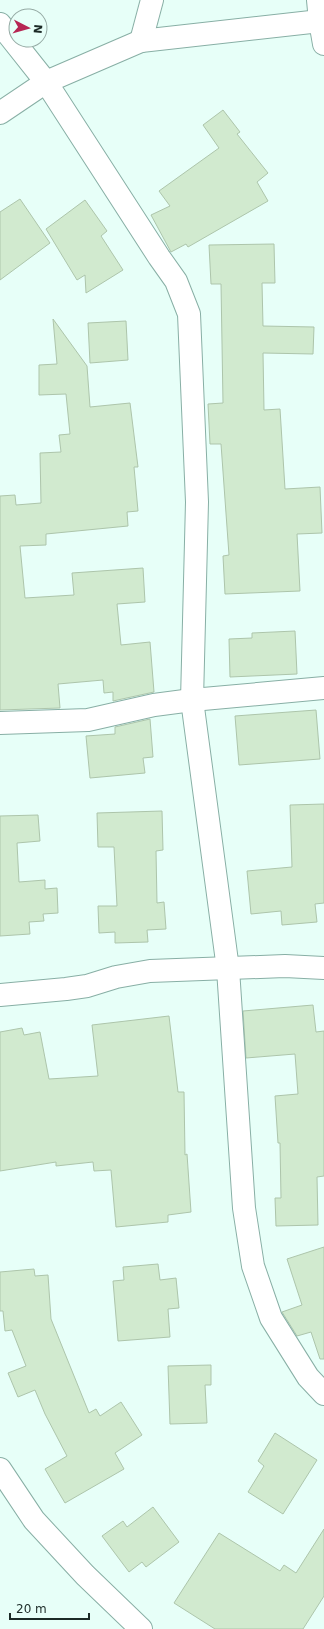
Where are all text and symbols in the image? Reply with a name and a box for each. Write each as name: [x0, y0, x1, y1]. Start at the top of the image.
north arrow: [8, 8, 48, 48]
text: N: [31, 24, 44, 34]
scale bar: [10, 1595, 89, 1621]
text: 20 m: [16, 1602, 47, 1616]

